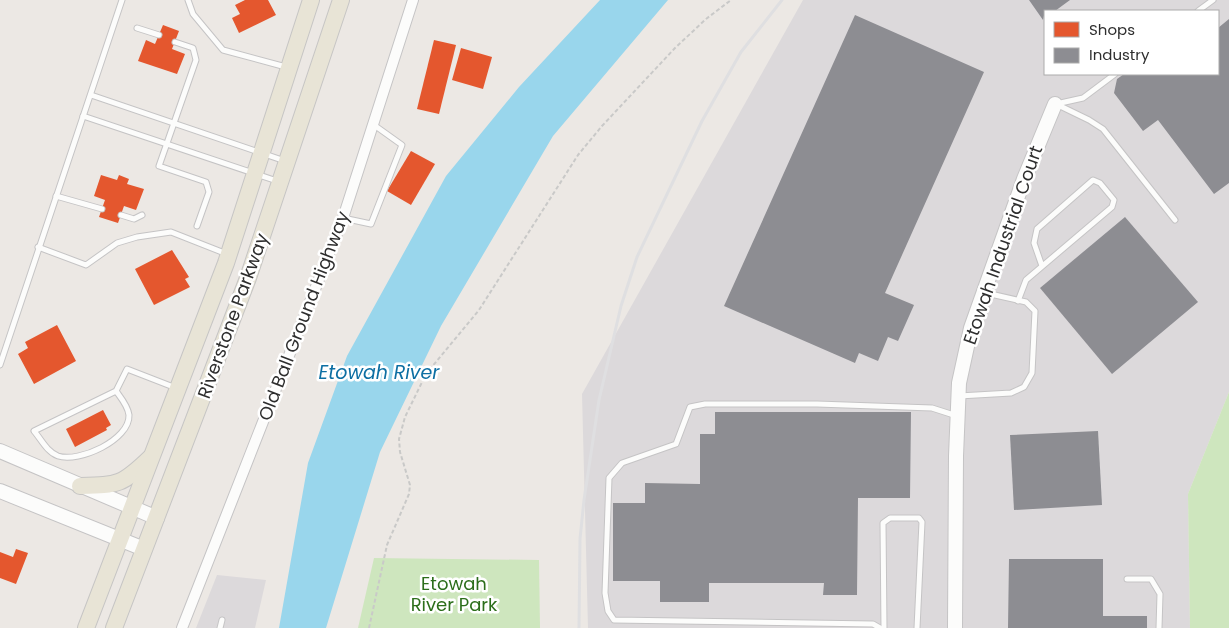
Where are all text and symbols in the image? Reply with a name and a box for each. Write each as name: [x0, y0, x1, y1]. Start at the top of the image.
legend: [1044, 10, 1219, 75]
text: Shops: [1089, 19, 1135, 40]
text: Industry: [1089, 44, 1150, 65]
street label: Etowah Industrial Court: [957, 142, 1048, 348]
street label: Old Ball Ground Highway: [252, 208, 355, 424]
street label: Riverstone Parkway: [191, 230, 274, 402]
water label: Etowah River: [319, 359, 440, 386]
park label: Etowah River Park: [411, 571, 498, 617]

